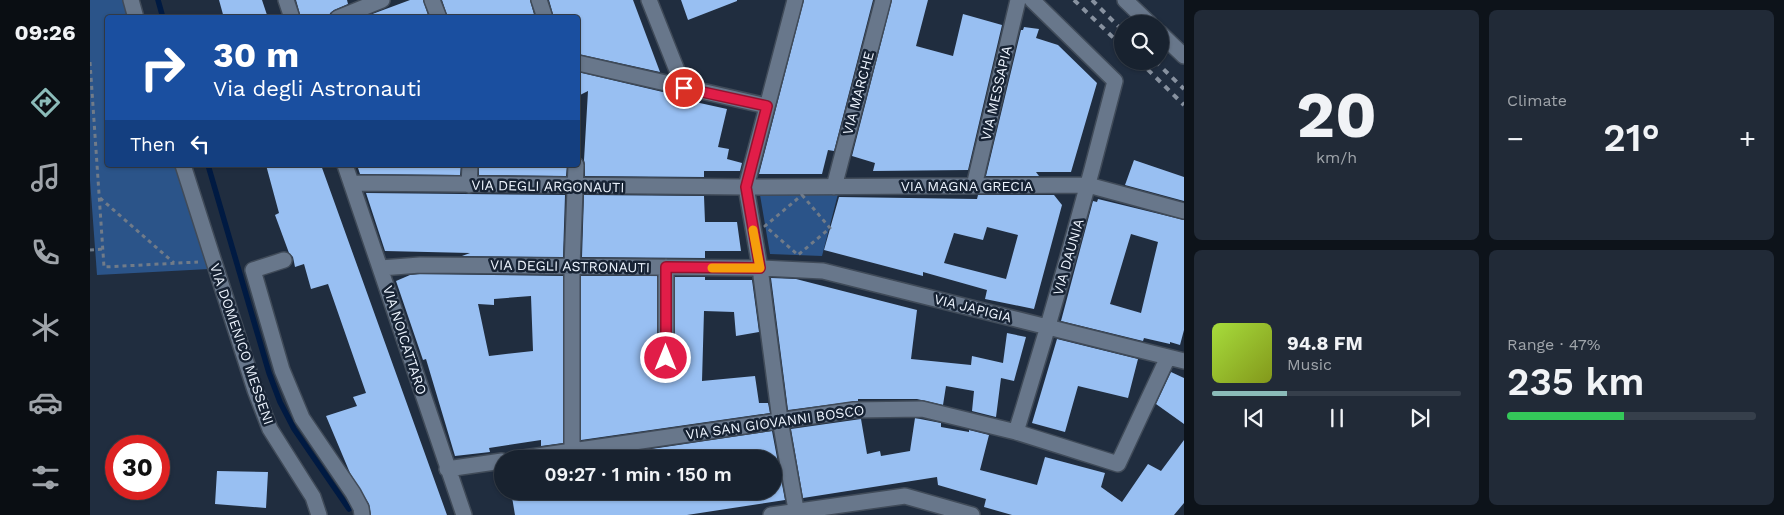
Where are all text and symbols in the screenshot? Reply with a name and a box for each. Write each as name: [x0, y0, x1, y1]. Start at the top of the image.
map controls: [1114, 15, 1169, 70]
button: search: [1114, 15, 1169, 70]
text: 09:26: [14, 20, 76, 45]
text: 30 m: [213, 34, 299, 76]
icon: right: [130, 35, 195, 100]
street label: VIA MESSAPIA: [977, 44, 1015, 142]
street label: VIA MARCHE: [839, 49, 877, 137]
pin: [663, 67, 705, 109]
icon: arrive: [670, 74, 698, 102]
text: Via degli Astronauti: [213, 76, 422, 101]
text: 20: [1296, 77, 1377, 153]
icon: directions: [28, 85, 63, 120]
text: Climate: [1507, 91, 1567, 110]
text: 21°: [1603, 116, 1660, 160]
text: −: [1507, 122, 1524, 155]
text: +: [1739, 122, 1756, 155]
icon: left: [186, 130, 214, 158]
text: Then: [130, 133, 176, 156]
text: km/h: [1316, 148, 1357, 167]
icon: music: [28, 160, 63, 195]
street label: VIA DEGLI ARGONAUTI: [471, 177, 625, 195]
street label: VIA MAGNA GRECIA: [901, 178, 1033, 194]
street label: VIA DAUNIA: [1049, 217, 1087, 297]
icon: phone: [28, 235, 63, 270]
street label: VIA DEGLI ASTRONAUTI: [490, 257, 650, 275]
street label: VIA DOMENICO MESSENI: [207, 261, 277, 427]
street label: VIA NOICATTARO: [380, 283, 430, 397]
street label: VIA JAPIGIA: [933, 291, 1013, 325]
icon: climate: [28, 310, 63, 345]
position arrow: [639, 331, 691, 383]
text: 94.8 FM: [1287, 332, 1363, 355]
text: Range · 47%: [1507, 335, 1601, 354]
text: Music: [1287, 355, 1332, 374]
text: 235 km: [1507, 360, 1644, 404]
icon: car: [28, 385, 63, 420]
street label: VIA SAN GIOVANNI BOSCO: [685, 402, 865, 442]
icon: previous: [1240, 404, 1268, 432]
icon: pause: [1323, 404, 1351, 432]
icon: next: [1406, 404, 1434, 432]
speed limit sign: 30: [105, 435, 170, 500]
icon: filters: [28, 460, 63, 495]
text: 09:27 · 1 min · 150 m: [544, 463, 732, 486]

